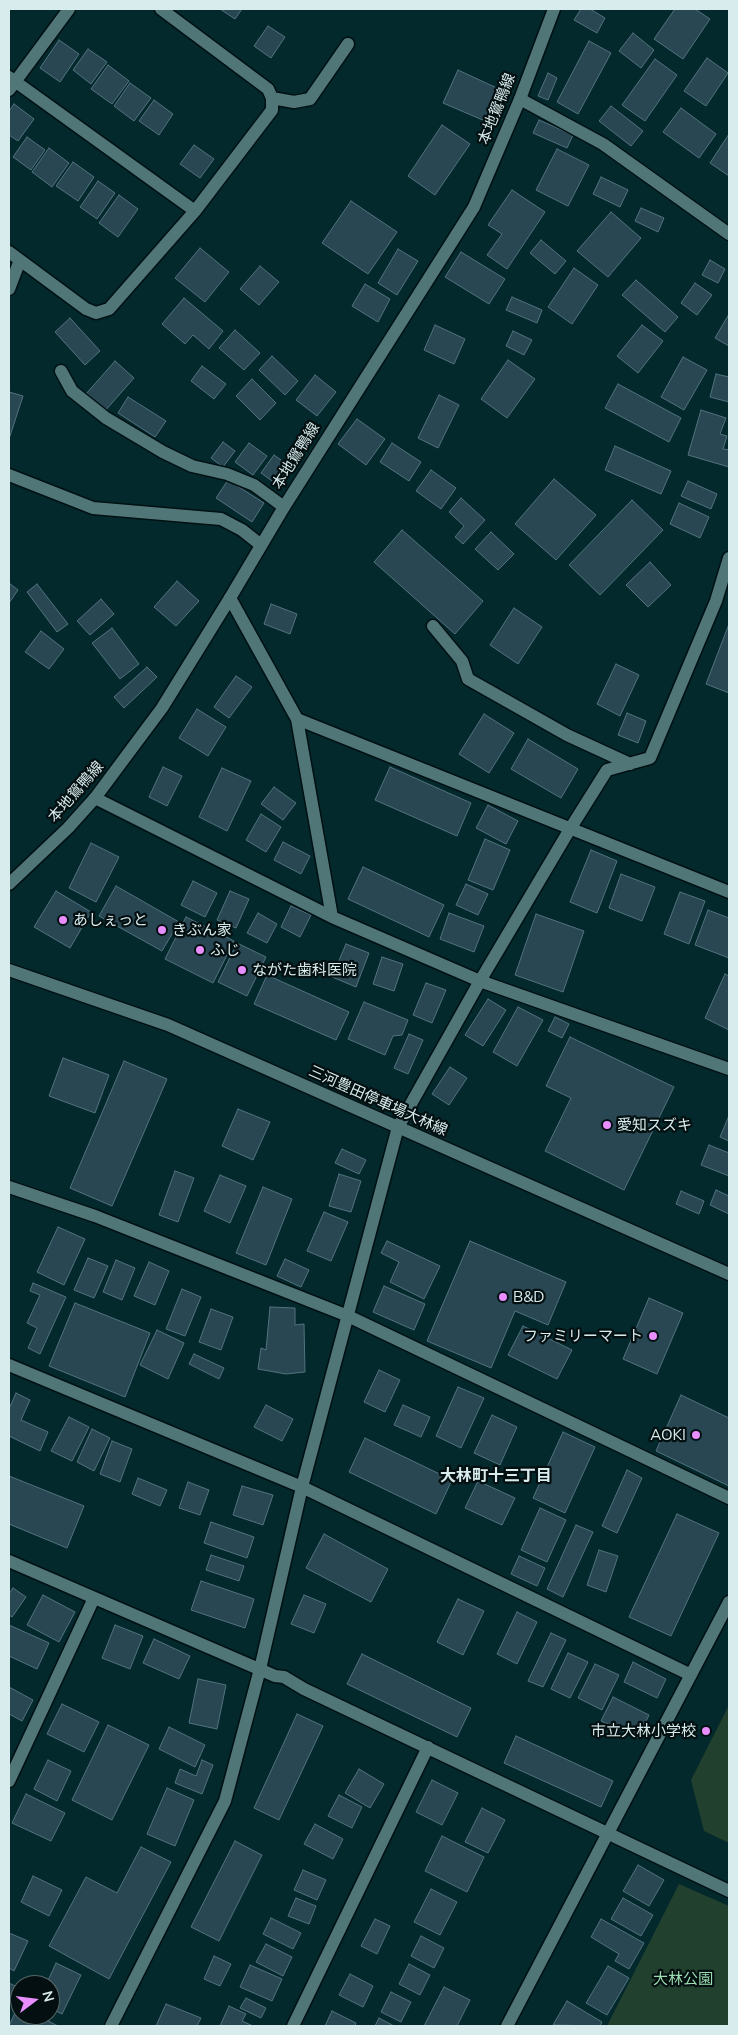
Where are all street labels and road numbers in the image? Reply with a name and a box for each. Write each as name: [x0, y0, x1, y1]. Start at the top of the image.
street label: 本地鴛鴨線: [475, 71, 519, 147]
street label: 本地鴛鴨線: [268, 419, 324, 493]
street label: 本地鴛鴨線: [45, 758, 107, 826]
street label: 三河豊田停車場大林線: [306, 1062, 450, 1140]

